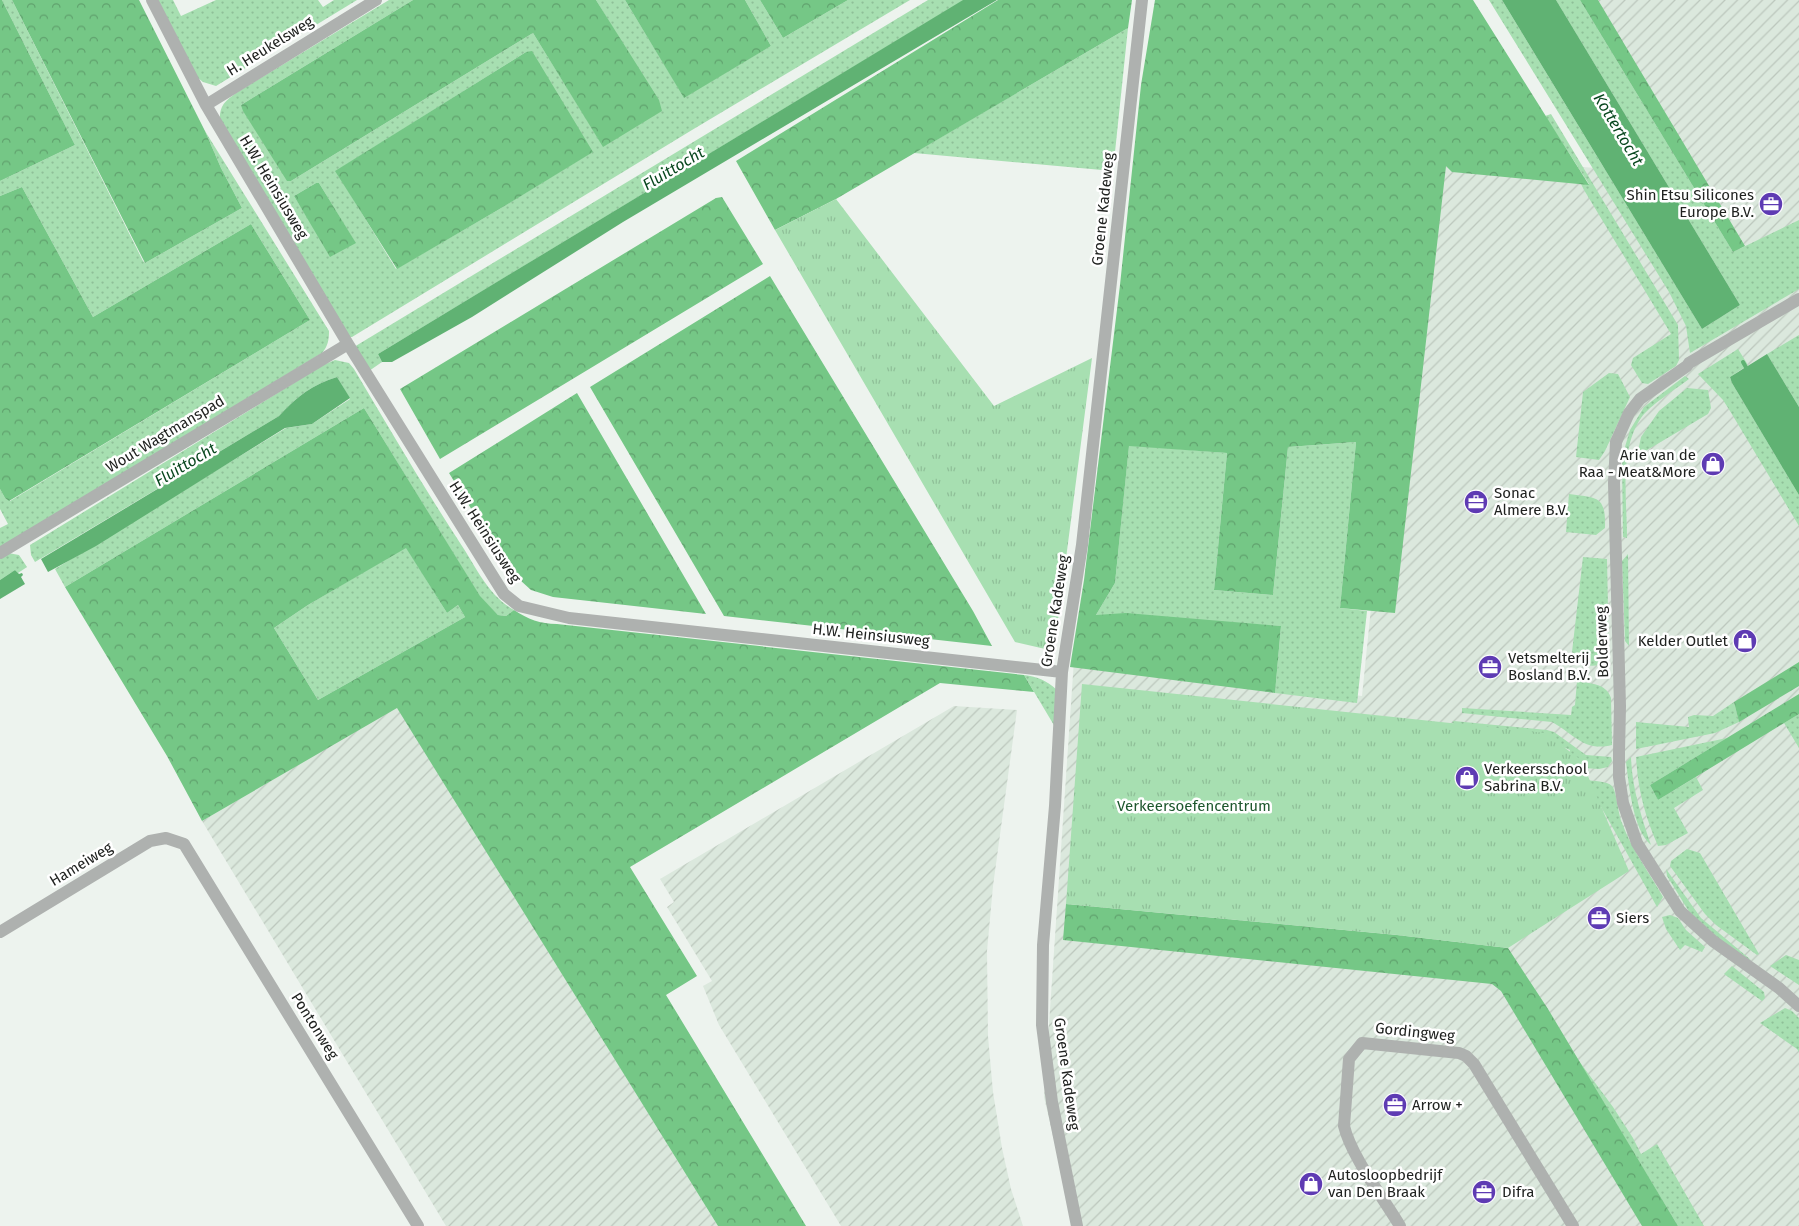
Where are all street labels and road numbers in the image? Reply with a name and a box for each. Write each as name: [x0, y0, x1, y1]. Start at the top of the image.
street label: H. Heukelsweg: [223, 12, 317, 80]
street label: H.W. Heinsiusweg: [236, 132, 312, 242]
street label: Groene Kadeweg: [1088, 151, 1118, 266]
street label: Wout Wagtmanspad: [103, 392, 227, 476]
street label: H.W. Heinsiusweg: [445, 478, 525, 586]
street label: Groene Kadeweg: [1037, 553, 1073, 668]
street label: Bolderweg: [1592, 606, 1612, 678]
street label: H.W. Heinsiusweg: [811, 620, 931, 650]
street label: Hameiweg: [46, 838, 116, 890]
street label: Pontonweg: [287, 989, 343, 1063]
street label: Groene Kadeweg: [1050, 1017, 1084, 1132]
street label: Gordingweg: [1374, 1019, 1456, 1045]

